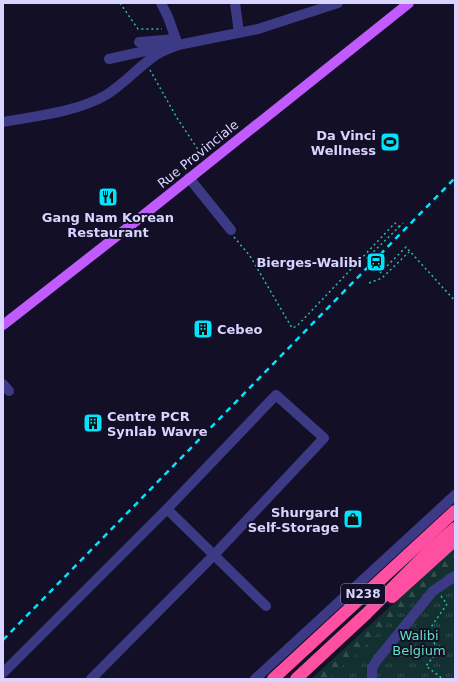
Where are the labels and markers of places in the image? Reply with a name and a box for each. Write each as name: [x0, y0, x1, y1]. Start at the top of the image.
place label: Da Vinci Wellness: [311, 128, 376, 158]
sports icon: Da Vinci Wellness: [379, 131, 401, 153]
restaurant icon: Gang Nam Korean Restaurant: [97, 186, 119, 208]
place label: Gang Nam Korean Restaurant: [42, 210, 174, 240]
station icon: Bierges-Walibi: [365, 251, 387, 273]
place label: Bierges-Walibi: [256, 255, 362, 270]
building icon: Cebeo: [192, 318, 214, 340]
place label: Cebeo: [217, 322, 262, 337]
place label: Centre PCR Synlab Wavre: [107, 409, 208, 439]
building icon: Centre PCR Synlab Wavre: [82, 412, 104, 434]
place label: Shurgard Self-Storage: [248, 505, 339, 535]
shop icon: Shurgard Self-Storage: [342, 508, 364, 530]

